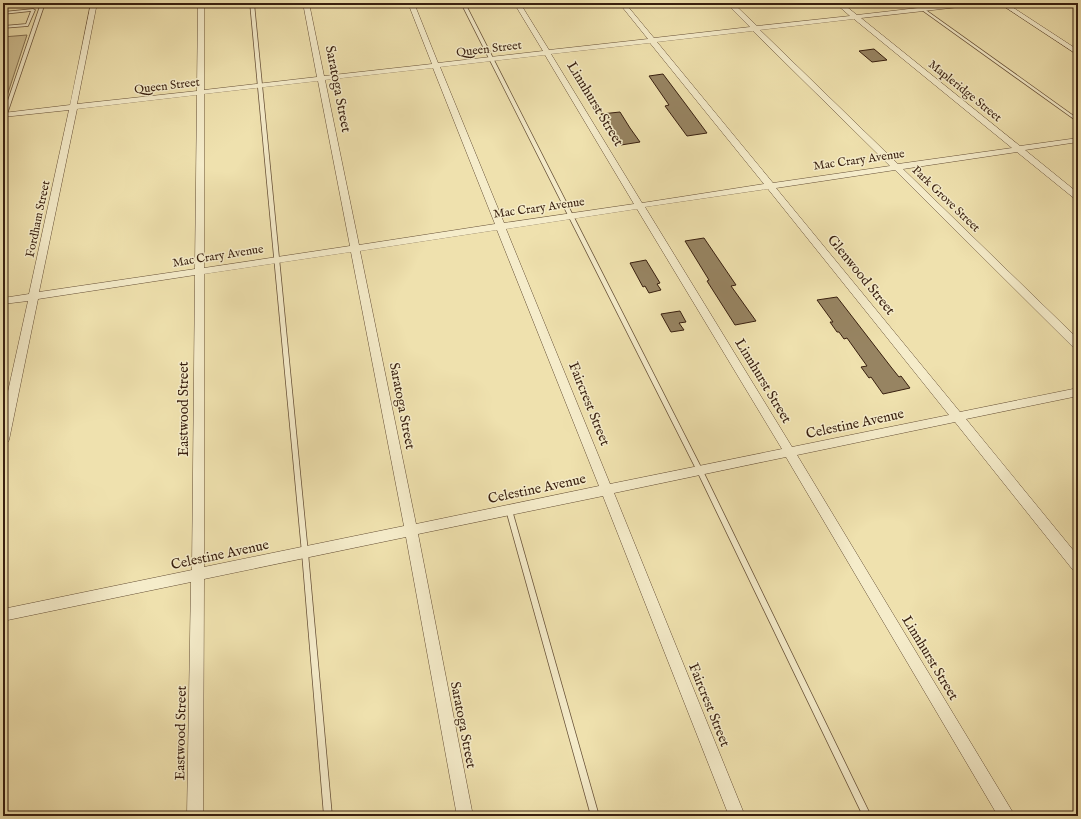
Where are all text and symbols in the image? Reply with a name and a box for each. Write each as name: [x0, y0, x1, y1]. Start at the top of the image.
street label: Queen Street: [455, 38, 523, 60]
street label: Saratoga Street: [321, 44, 355, 134]
street label: Mapleridge Street: [925, 57, 1005, 126]
street label: Linnhurst Street: [563, 58, 628, 150]
street label: Queen Street: [133, 75, 201, 97]
street label: Mac Crary Avenue: [812, 146, 906, 174]
street label: Park Grove Street: [909, 163, 983, 235]
street label: Fordham Street: [23, 179, 53, 259]
street label: Mac Crary Avenue: [492, 194, 586, 222]
street label: Glenwood Street: [823, 231, 899, 319]
street label: Mac Crary Avenue: [171, 241, 265, 271]
street label: Linnhurst Street: [731, 335, 796, 427]
street label: Faircrest Street: [564, 359, 614, 449]
street label: Eastwood Street: [175, 361, 193, 456]
street label: Saratoga Street: [385, 361, 419, 451]
street label: Celestine Avenue: [804, 405, 906, 443]
street label: Celestine Avenue: [486, 470, 588, 508]
street label: Celestine Avenue: [169, 536, 271, 574]
street label: Linnhurst Street: [898, 612, 963, 704]
street label: Faircrest Street: [684, 660, 734, 750]
street label: Saratoga Street: [446, 680, 480, 770]
street label: Eastwood Street: [171, 685, 191, 781]

